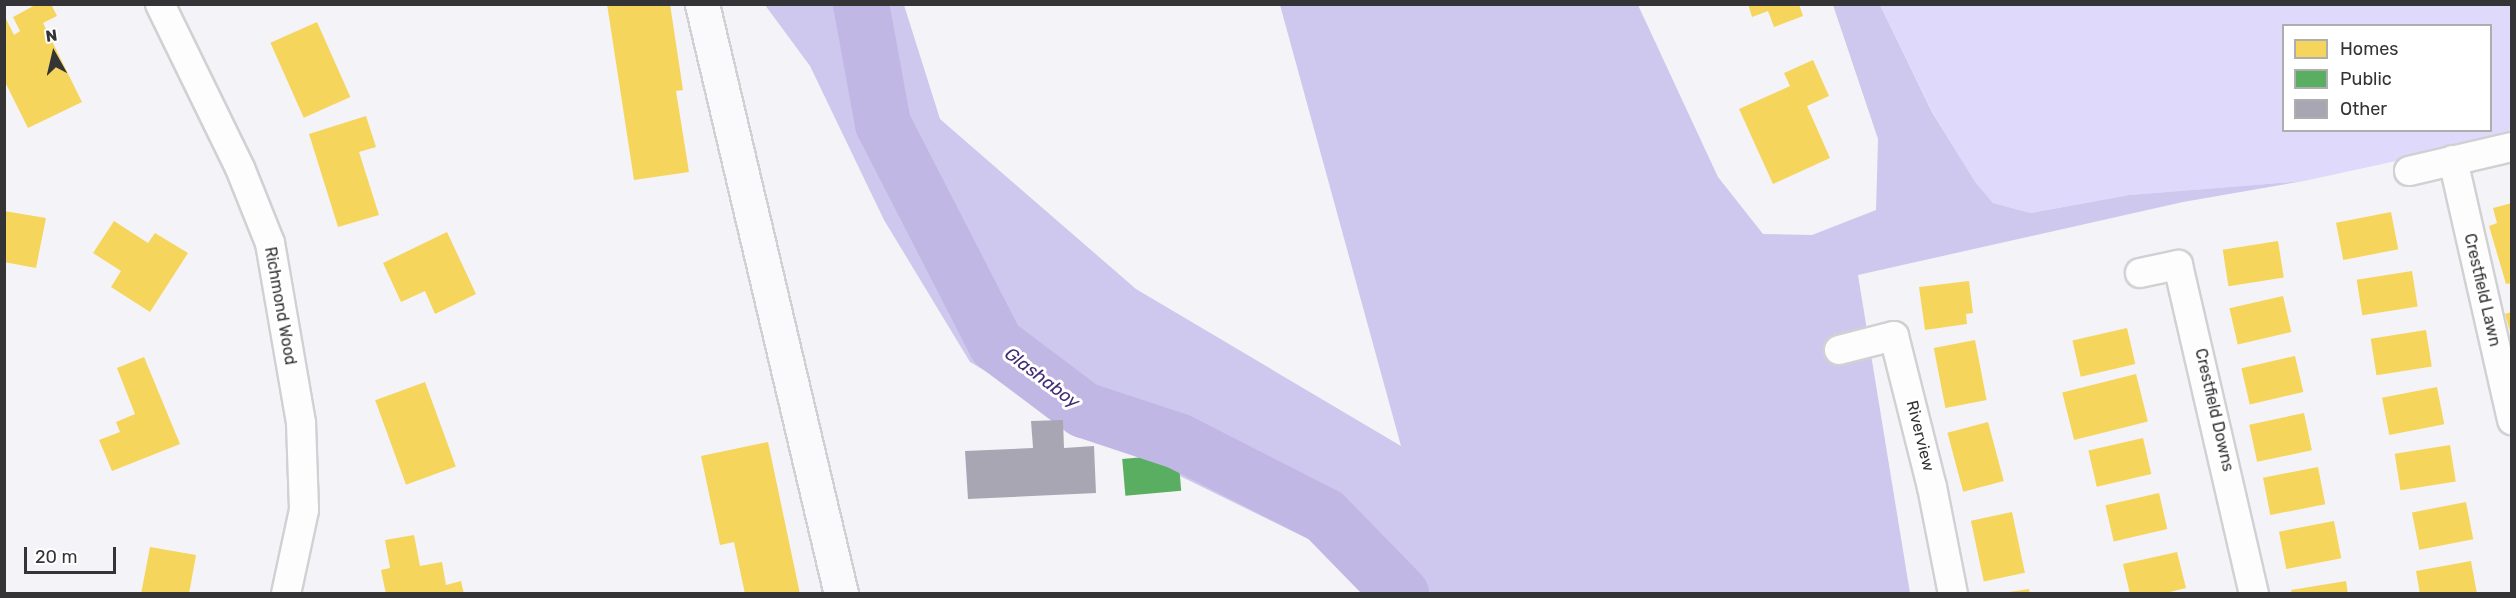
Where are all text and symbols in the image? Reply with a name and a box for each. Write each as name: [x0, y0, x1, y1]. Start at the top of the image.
north arrow: [24, 24, 84, 84]
legend: [2282, 24, 2492, 132]
text: N: [44, 25, 58, 46]
text: Homes: [2340, 38, 2398, 60]
text: Public: [2340, 68, 2392, 90]
text: Other: [2340, 98, 2387, 120]
street label: Crestfield Lawn: [2460, 232, 2504, 348]
street label: Richmond Wood: [260, 245, 300, 367]
water label: Glashaboy: [1000, 343, 1084, 413]
street label: Crestfield Downs: [2191, 347, 2237, 473]
street label: Riverview: [1902, 399, 1938, 473]
scale bar: [27, 535, 118, 573]
text: 20 m: [35, 546, 77, 568]

